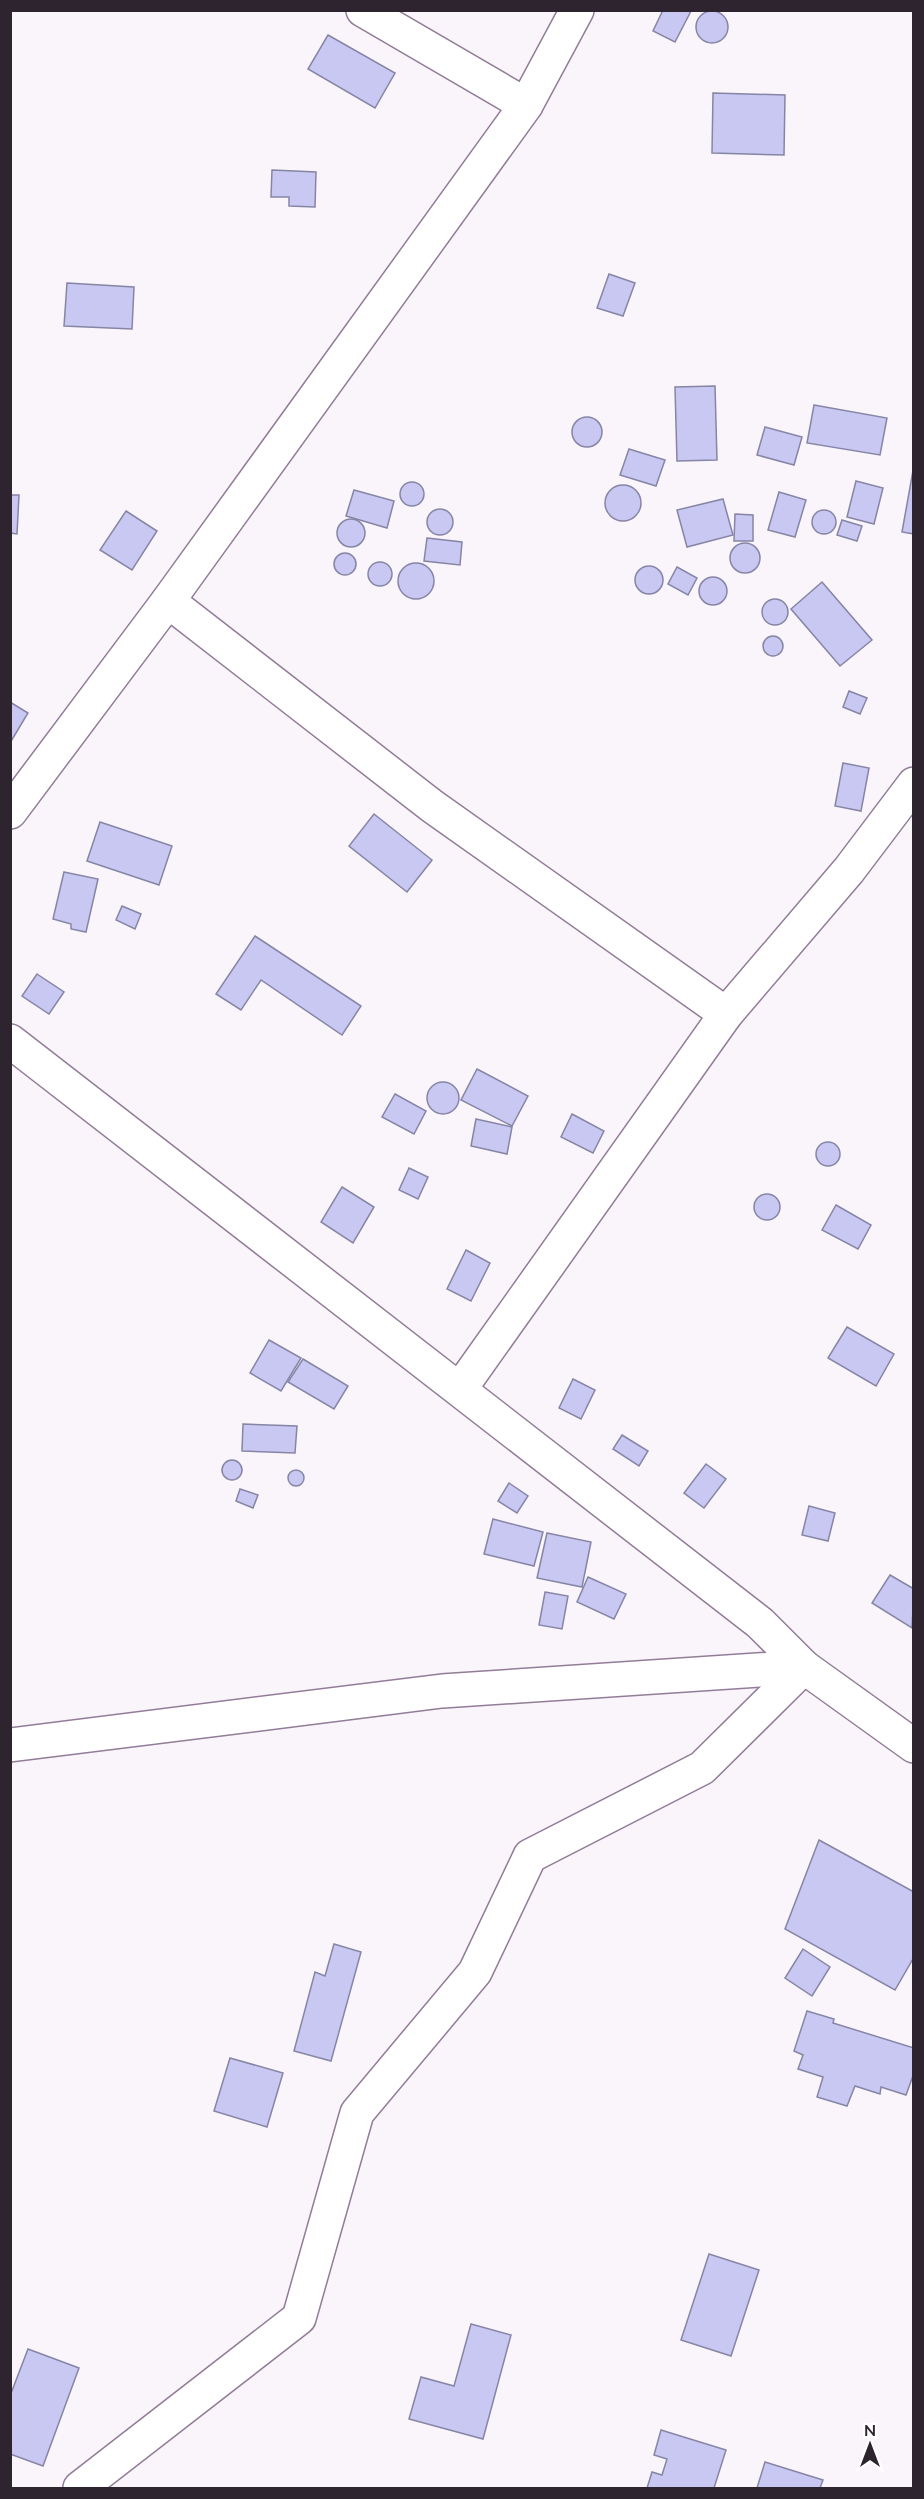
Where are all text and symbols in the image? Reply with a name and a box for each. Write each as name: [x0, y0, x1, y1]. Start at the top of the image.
north arrow: [840, 2415, 900, 2475]
text: N: [864, 2420, 876, 2440]

